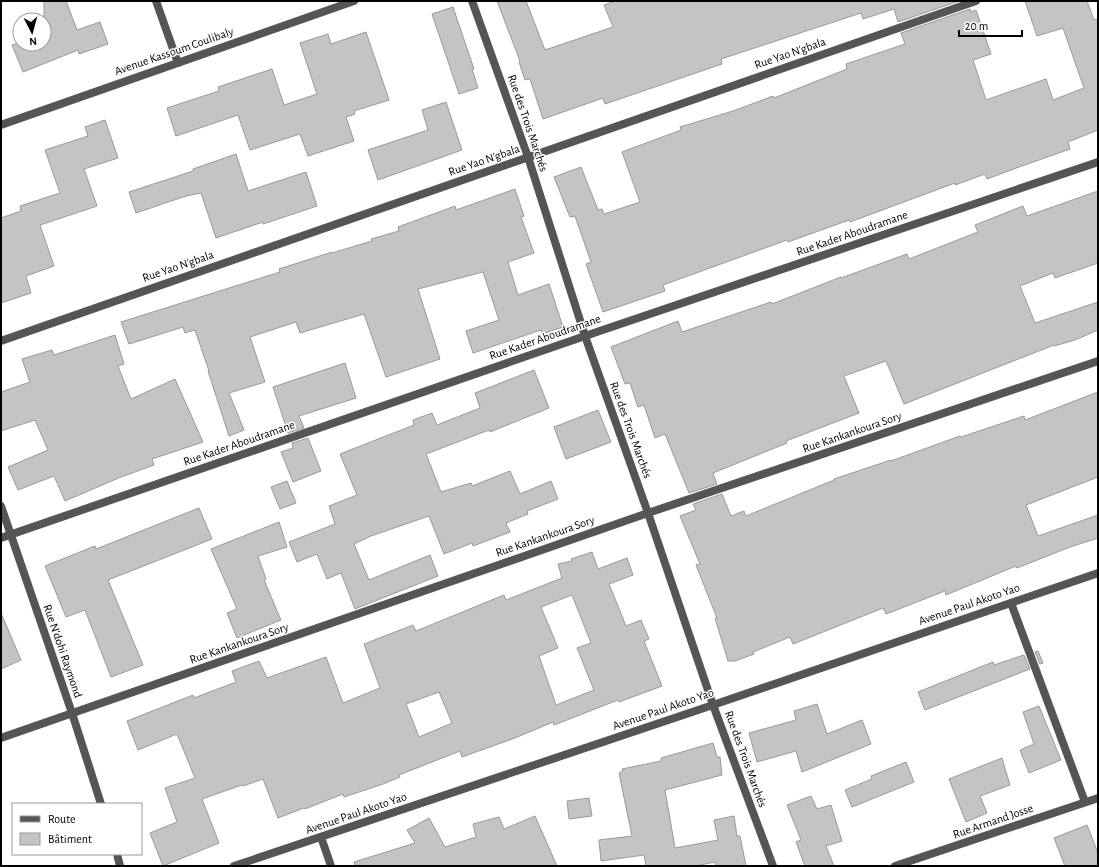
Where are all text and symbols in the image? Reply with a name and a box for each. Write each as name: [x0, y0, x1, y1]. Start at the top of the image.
north arrow: [12, 12, 52, 52]
scale bar: [959, 12, 1022, 38]
text: 20 m: [965, 20, 988, 32]
street label: Avenue Kassoum Coulibaly: [113, 25, 235, 78]
street label: Rue Yao N'gbala: [753, 35, 828, 71]
text: N: [29, 36, 37, 47]
street label: Rue des Trois Marchés: [506, 73, 550, 173]
street label: Rue Yao N'gbala: [447, 142, 522, 178]
street label: Rue Kader Aboudramane: [795, 208, 909, 258]
street label: Rue Yao N'gbala: [141, 248, 216, 284]
street label: Rue Kader Aboudramane: [488, 312, 602, 362]
street label: Rue des Trois Marchés: [608, 380, 654, 480]
street label: Rue Kankankoura Sory: [801, 409, 903, 456]
street label: Rue Kader Aboudramane: [182, 418, 296, 468]
street label: Rue Kankankoura Sory: [494, 513, 596, 560]
street label: Avenue Paul Akoto Yao: [917, 581, 1021, 627]
street label: Rue N'dohi Raymond: [40, 603, 85, 699]
street label: Rue Kankankoura Sory: [188, 620, 290, 667]
street label: Avenue Paul Akoto Yao: [611, 686, 715, 732]
street label: Rue des Trois Marchés: [723, 709, 769, 809]
street label: Avenue Paul Akoto Yao: [304, 790, 408, 836]
street label: Rue Armand Josse: [951, 802, 1035, 840]
legend: [12, 803, 142, 855]
text: Route: [48, 813, 75, 825]
text: Bâtiment: [48, 833, 92, 845]

